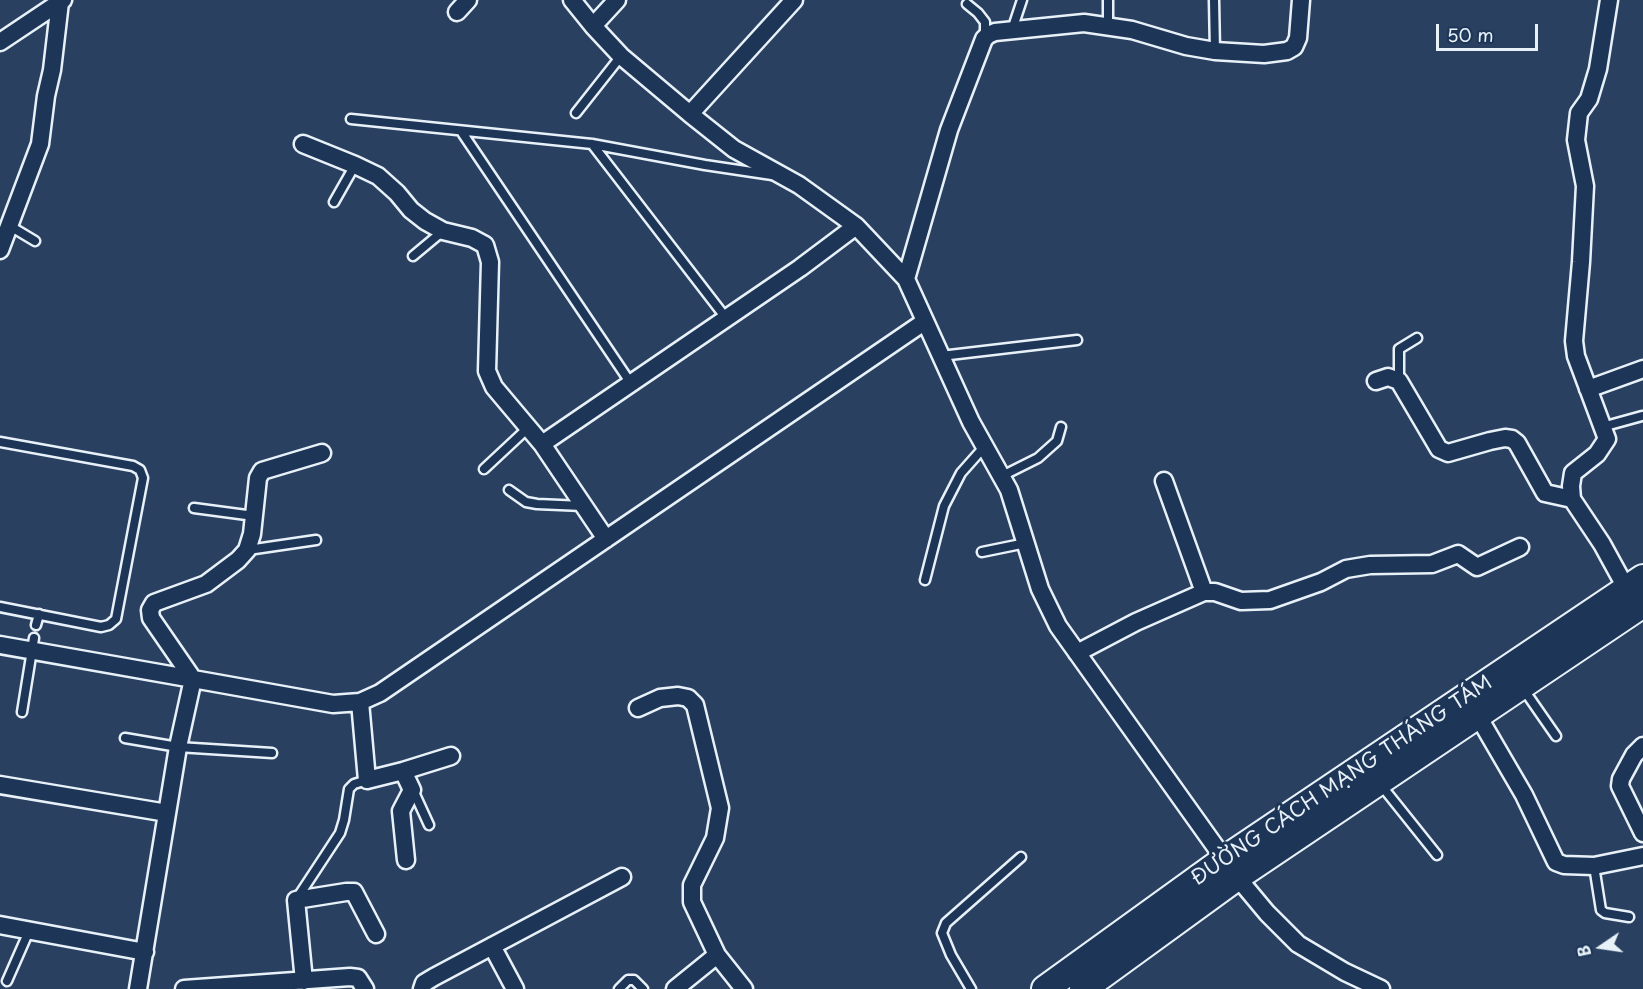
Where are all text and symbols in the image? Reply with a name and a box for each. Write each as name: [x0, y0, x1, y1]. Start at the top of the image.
scale bar: [1439, 12, 1541, 50]
text: 50 m: [1447, 21, 1494, 48]
street label: ĐƯỜNG CÁCH MẠNG THÁNG TÁM: [1187, 671, 1497, 891]
north arrow: [1571, 917, 1631, 977]
text: B: [1571, 943, 1596, 959]

